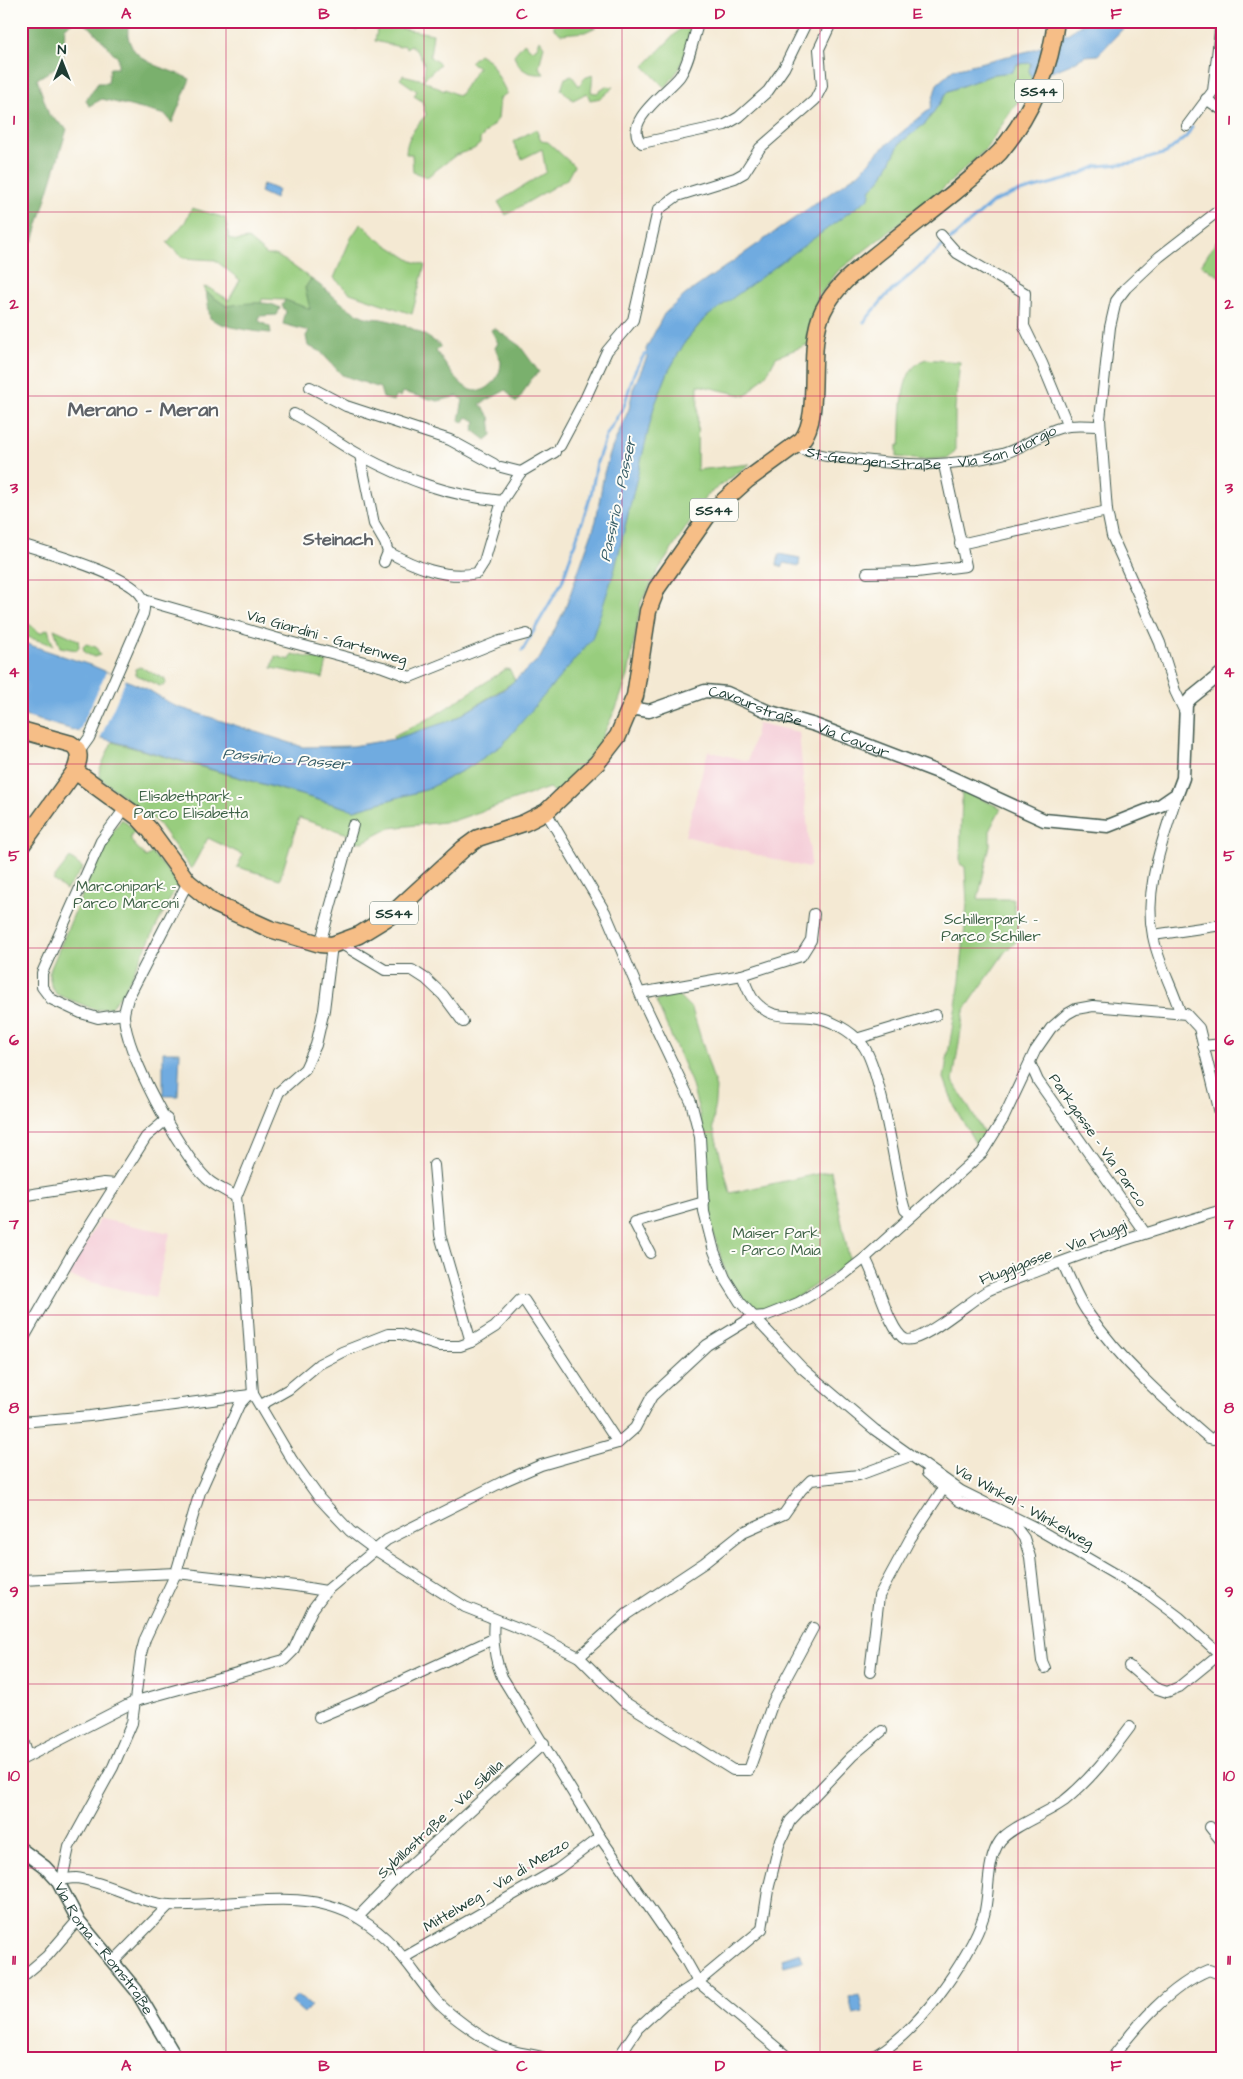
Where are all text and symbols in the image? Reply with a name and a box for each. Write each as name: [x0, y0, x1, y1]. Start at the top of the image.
text: A: [121, 3, 132, 25]
text: B: [318, 3, 330, 25]
text: C: [516, 3, 528, 25]
text: D: [715, 3, 726, 25]
text: E: [913, 3, 923, 25]
text: F: [1110, 3, 1122, 25]
north arrow: [38, 38, 88, 88]
text: N: [58, 40, 67, 60]
road number: SS44: [1015, 80, 1063, 102]
text: 1: [13, 109, 16, 131]
text: 1: [1228, 109, 1231, 131]
text: 2: [8, 293, 19, 315]
text: 2: [1223, 293, 1234, 315]
district label: Merano - Meran: [68, 396, 218, 424]
street label: St.-Georgen-Straße - Via San Giorgio: [803, 420, 1060, 475]
water label: Passirio - Passer: [594, 433, 642, 563]
text: 3: [9, 477, 19, 499]
text: 3: [1224, 477, 1234, 499]
road number: SS44: [690, 498, 738, 522]
district label: Steinach: [302, 527, 374, 552]
street label: Via Giardini - Gartenweg: [244, 604, 410, 672]
text: 4: [9, 661, 20, 683]
text: 4: [1224, 661, 1235, 683]
street label: Cavourstraße - Via Cavour: [708, 681, 892, 764]
water label: Passirio - Passer: [222, 743, 352, 776]
park label: Elisabethpark - Parco Elisabetta: [134, 786, 249, 824]
text: 5: [8, 845, 20, 867]
text: 5: [1223, 845, 1235, 867]
park label: Marconipark - Parco Marconi: [73, 876, 179, 914]
road number: SS44: [370, 901, 418, 924]
park label: Schillerpark - Parco Schiller: [941, 909, 1041, 947]
text: 6: [9, 1029, 19, 1051]
text: 6: [1224, 1029, 1234, 1051]
street label: Parkgasse - Via Parco: [1043, 1069, 1152, 1212]
text: 7: [8, 1213, 19, 1235]
text: 7: [1223, 1213, 1234, 1235]
street label: Fluggigasse - Via Fluggi: [976, 1214, 1131, 1291]
park label: Maiser Park - Parco Maia: [731, 1223, 821, 1261]
text: 8: [9, 1397, 20, 1419]
text: 8: [1224, 1397, 1235, 1419]
street label: Via Winkel - Winkelweg: [949, 1459, 1098, 1555]
text: 9: [9, 1581, 19, 1603]
text: 9: [1224, 1581, 1234, 1603]
street label: Sybillastraße - Via Sibilla: [372, 1755, 509, 1884]
text: 10: [8, 1765, 20, 1787]
text: 10: [1223, 1765, 1235, 1787]
street label: Mittelweg - Via di Mezzo: [419, 1833, 574, 1938]
street label: Via Roma - Romstraße: [49, 1878, 158, 2019]
text: 11: [12, 1949, 17, 1971]
text: 11: [1227, 1949, 1232, 1971]
text: A: [121, 2055, 132, 2077]
text: B: [318, 2055, 330, 2077]
text: C: [516, 2055, 528, 2077]
text: D: [715, 2055, 726, 2077]
text: E: [913, 2055, 923, 2077]
text: F: [1110, 2055, 1122, 2077]

